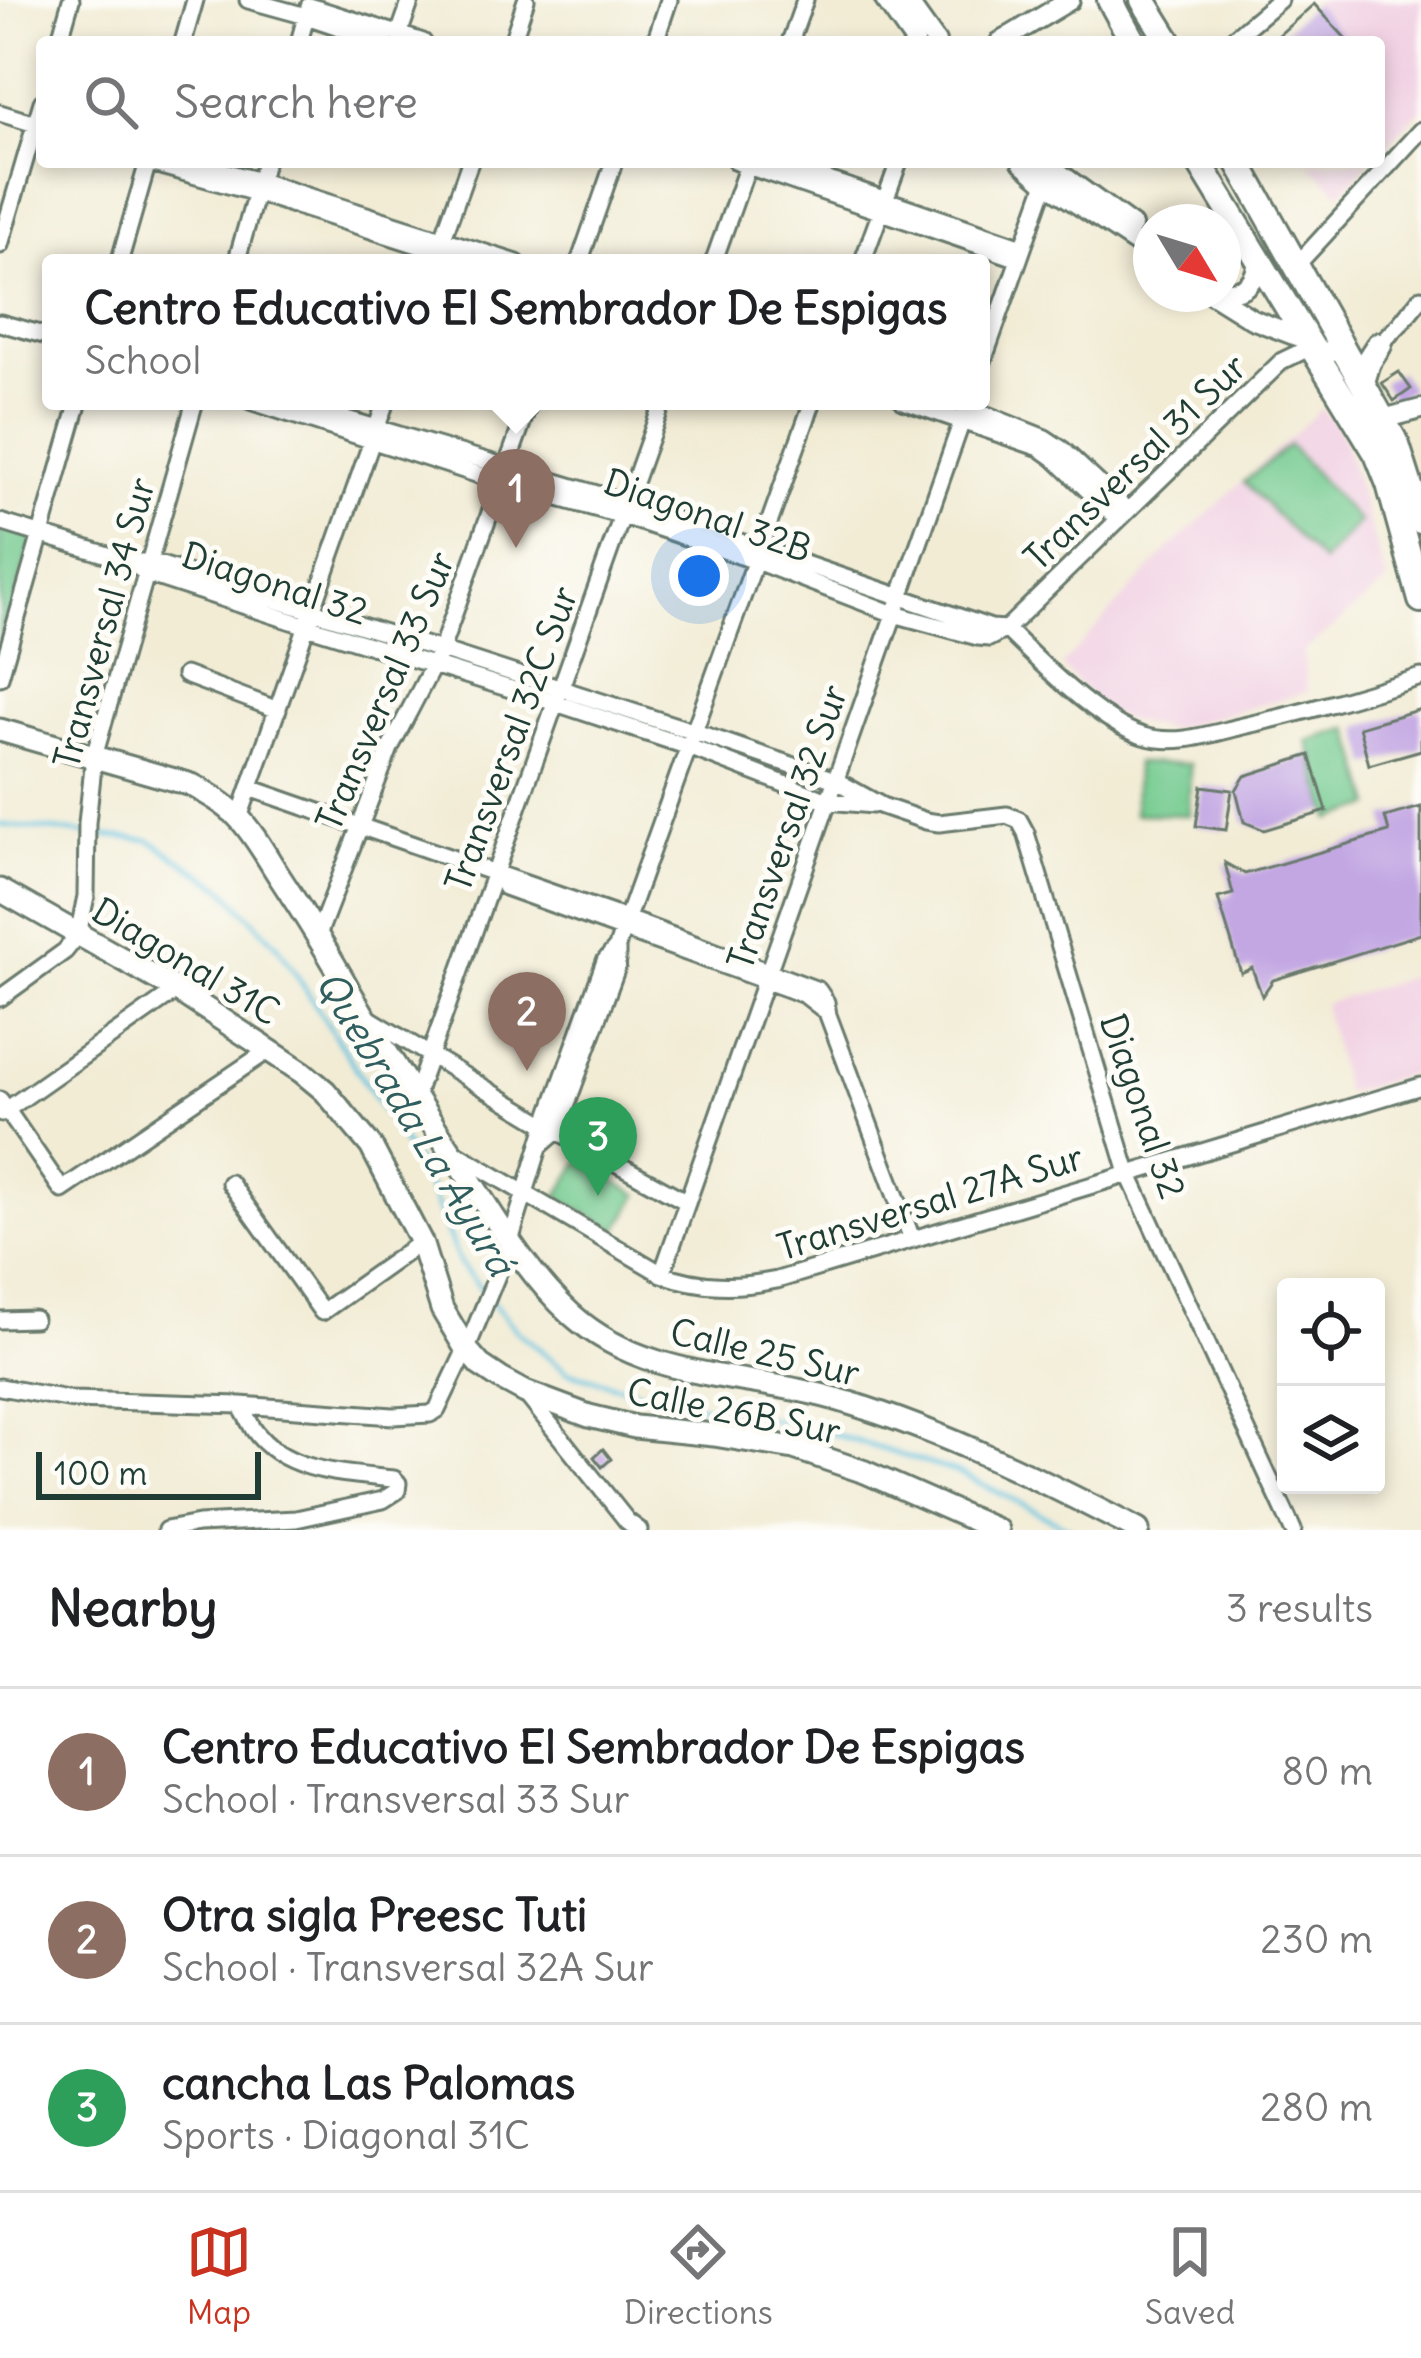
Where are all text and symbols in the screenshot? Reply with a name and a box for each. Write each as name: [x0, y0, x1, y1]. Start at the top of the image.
search box: [36, 36, 1385, 168]
icon: search: [78, 69, 144, 135]
text: Search here: [174, 74, 418, 130]
north arrow: [1133, 204, 1241, 312]
popup: [42, 254, 990, 410]
text: Centro Educativo El Sembrador De Espigas: [85, 280, 947, 336]
text: School: [85, 336, 201, 385]
street label: Transversal 31 Sur: [1015, 344, 1256, 580]
pin: 1: [477, 449, 555, 548]
street label: Diagonal 32B: [598, 459, 817, 572]
street label: Transversal 34 Sur: [44, 473, 165, 773]
street label: Diagonal 32: [176, 532, 373, 635]
street label: Transversal 33 Sur: [306, 545, 465, 837]
your location: [669, 546, 729, 606]
street label: Transversal 32C Sur: [435, 580, 588, 898]
street label: Transversal 32 Sur: [718, 679, 857, 975]
street label: Diagonal 31C: [84, 888, 288, 1035]
water label: Quebrada La Ayurá: [305, 962, 527, 1286]
pin: 2: [488, 972, 566, 1071]
street label: Diagonal 32: [1090, 1008, 1195, 1205]
pin: 3: [559, 1097, 637, 1196]
street label: Transversal 27A Sur: [772, 1134, 1089, 1270]
map controls: [1277, 1278, 1385, 1494]
button: locate: [1277, 1278, 1385, 1386]
street label: Calle 25 Sur: [666, 1309, 864, 1396]
street label: Calle 26B Sur: [623, 1369, 845, 1454]
button: layers: [1277, 1386, 1385, 1494]
scale bar: [36, 1446, 261, 1499]
text: 100 m: [54, 1452, 147, 1494]
text: Nearby: [48, 1576, 217, 1640]
text: 3 results: [1226, 1584, 1373, 1633]
text: Centro Educativo El Sembrador De Espigas: [162, 1719, 1025, 1775]
text: 1: [79, 1747, 95, 1796]
text: 80 m: [1281, 1747, 1373, 1796]
text: School · Transversal 33 Sur: [162, 1775, 630, 1824]
text: Otra sigla Preesc Tuti: [162, 1887, 587, 1943]
text: 2: [76, 1915, 98, 1964]
text: 230 m: [1260, 1915, 1373, 1964]
text: School · Transversal 32A Sur: [162, 1943, 654, 1992]
text: cancha Las Palomas: [162, 2055, 575, 2111]
text: 3: [76, 2083, 98, 2132]
text: 280 m: [1260, 2083, 1373, 2132]
text: Sports · Diagonal 31C: [162, 2111, 530, 2160]
tab: Map: [186, 2219, 252, 2333]
tab: Directions: [624, 2219, 773, 2333]
tab: Saved: [1145, 2219, 1235, 2333]

